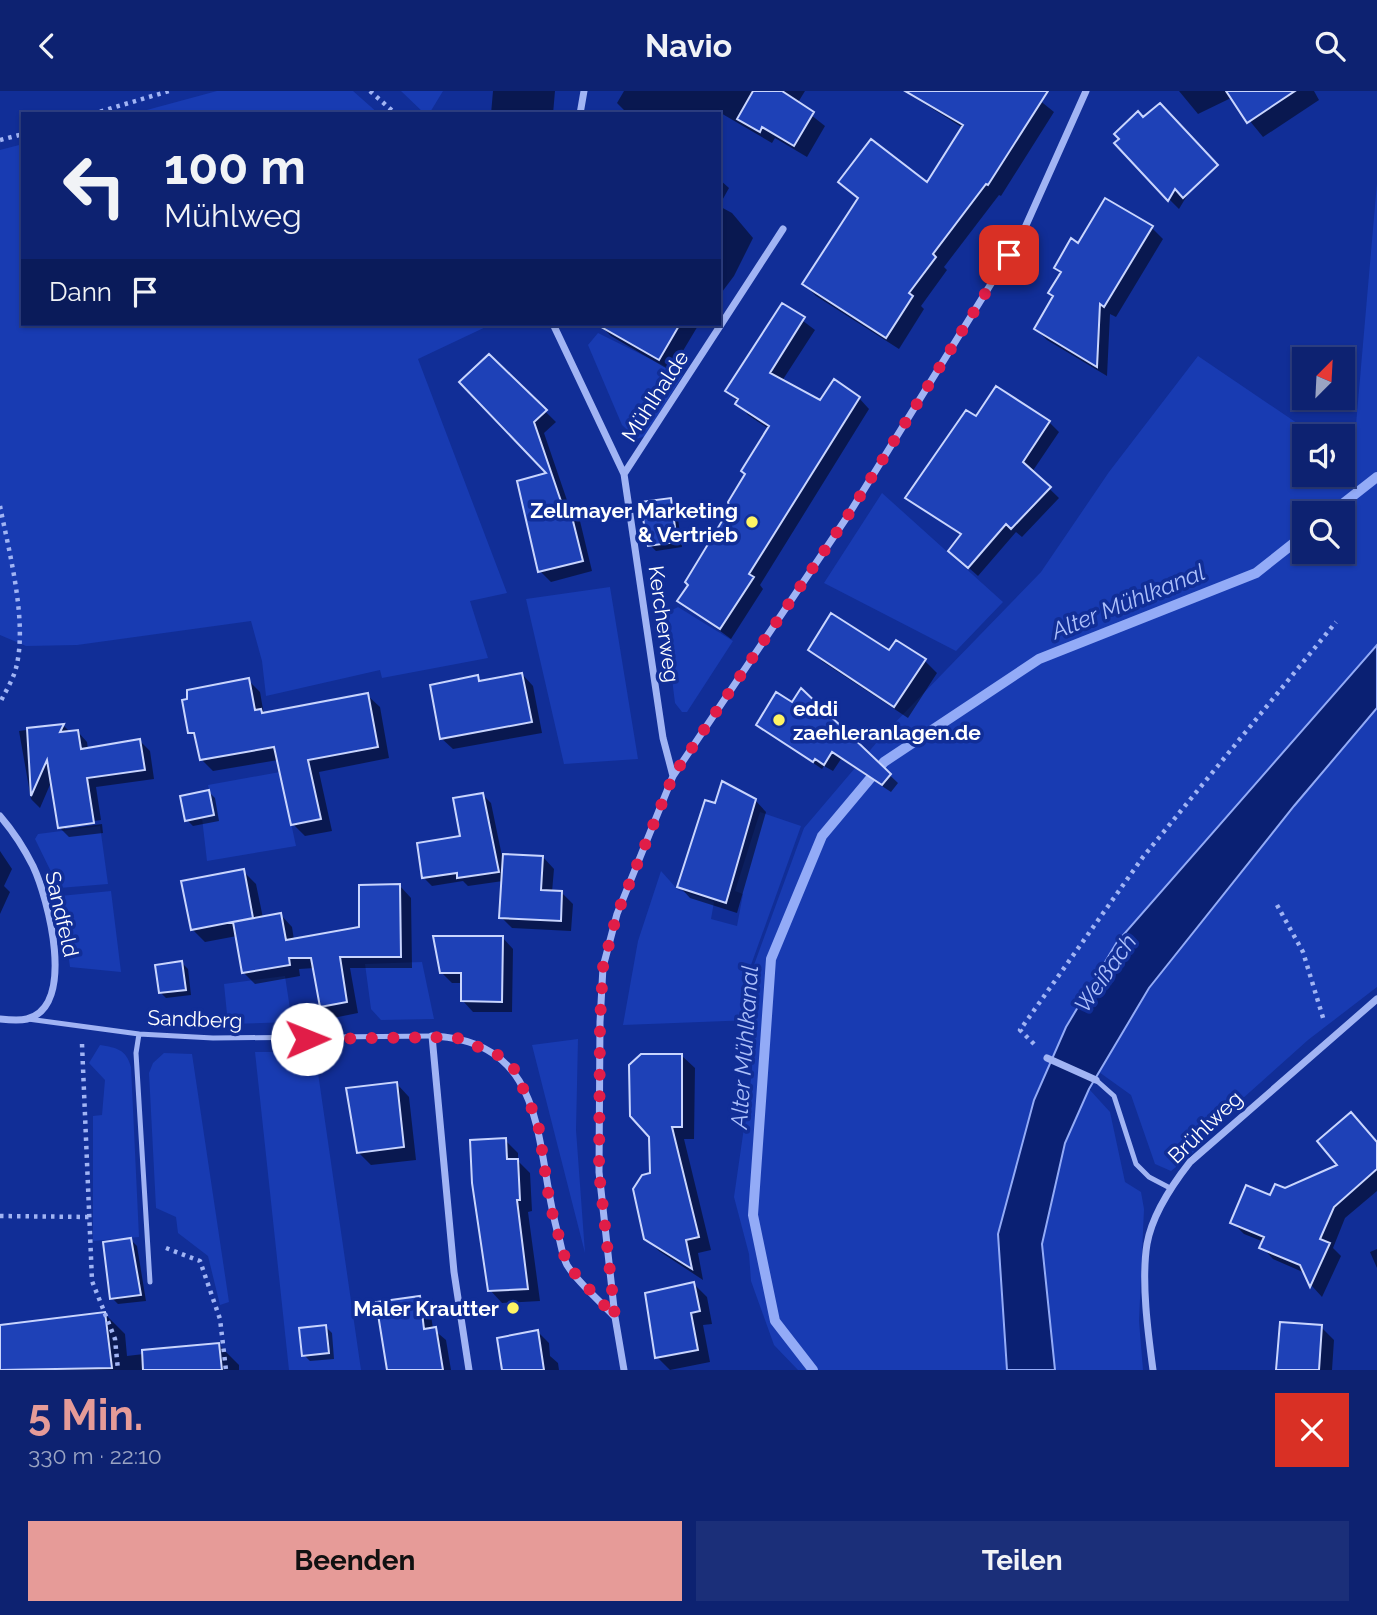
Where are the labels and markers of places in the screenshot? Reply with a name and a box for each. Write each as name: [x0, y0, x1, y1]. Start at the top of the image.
pin: [979, 225, 1039, 285]
place label: Zellmayer Marketing & Vertrieb: [530, 498, 738, 547]
marker: Zellmayer Marketing & Vertrieb: [744, 514, 760, 530]
place label: eddi zaehleranlagen.de: [793, 696, 981, 745]
marker: eddi zaehleranlagen.de: [771, 712, 787, 728]
place label: Maler Krautter: [353, 1296, 499, 1321]
marker: Maler Krautter: [505, 1300, 521, 1316]

